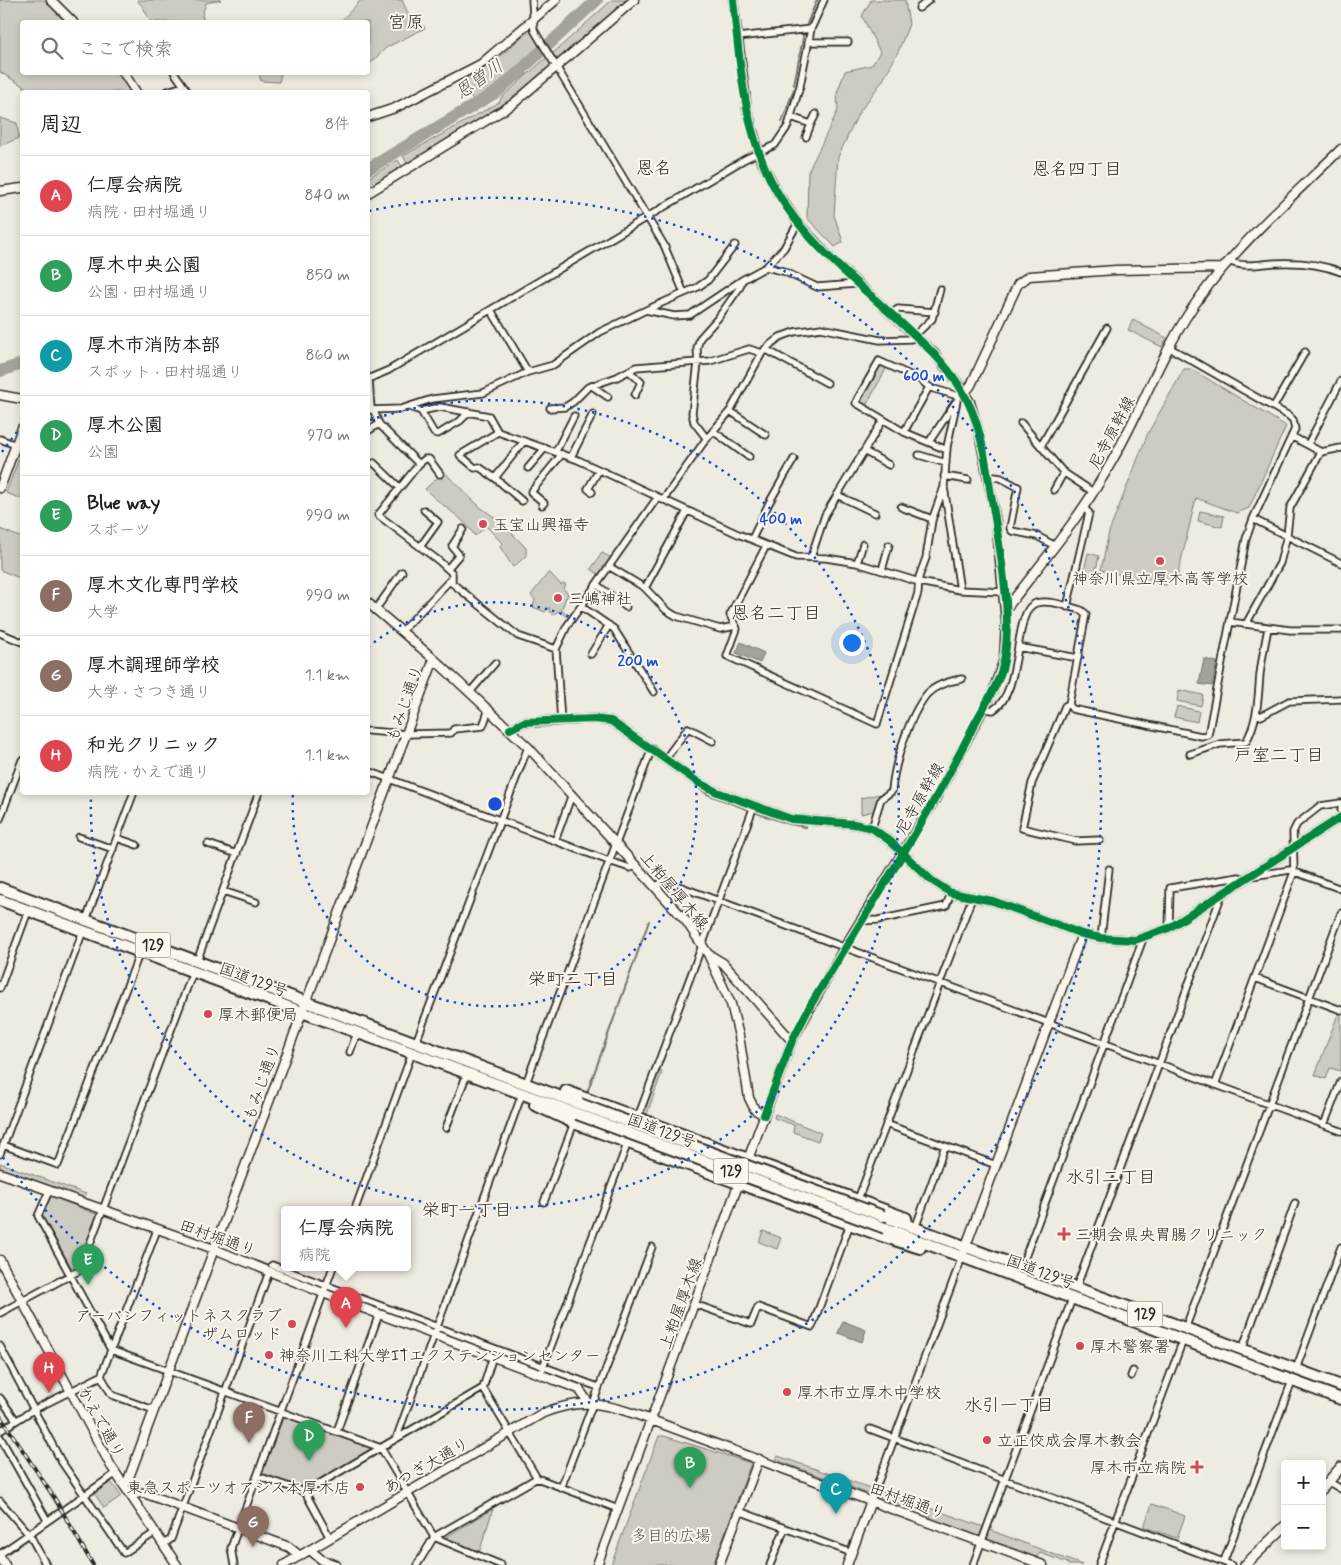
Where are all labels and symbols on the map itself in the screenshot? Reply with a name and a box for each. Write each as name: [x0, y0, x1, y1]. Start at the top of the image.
district label: 宮原: [388, 11, 424, 35]
water label: 恩曽川: [451, 55, 509, 105]
district label: 恩名: [636, 157, 672, 181]
district label: 恩名四丁目: [1032, 158, 1122, 182]
text: 600 m: [903, 367, 945, 387]
street label: 尼寺原幹線: [1084, 392, 1140, 473]
text: 400 m: [760, 510, 802, 530]
place label: 玉宝山興福寺: [493, 515, 589, 536]
marker: 玉宝山興福寺: [477, 518, 489, 530]
marker: 神奈川県立厚木高等学校: [1154, 555, 1166, 567]
place label: 神奈川県立厚木高等学校: [1072, 569, 1248, 590]
place label: 三嶋神社: [568, 589, 632, 610]
marker: 三嶋神社: [552, 592, 564, 604]
district label: 恩名二丁目: [731, 602, 821, 626]
your location: [839, 630, 865, 656]
text: 200 m: [618, 652, 659, 672]
street label: もみじ通り: [382, 662, 429, 745]
district label: 戸室二丁目: [1234, 744, 1324, 768]
street label: 尼寺原幹線: [891, 759, 949, 839]
centre of rings: [486, 795, 504, 813]
street label: 上粕屋厚木線: [635, 847, 713, 934]
road number: 129: [136, 932, 170, 958]
street label: 国道129号: [216, 958, 291, 1003]
district label: 栄町二丁目: [528, 968, 618, 992]
place label: 厚木郵便局: [218, 1005, 298, 1026]
marker: 厚木郵便局: [202, 1008, 214, 1020]
street label: もみじ通り: [239, 1041, 286, 1124]
street label: 国道129号: [624, 1109, 699, 1154]
road number: 129: [714, 1158, 748, 1184]
district label: 水引二丁目: [1066, 1166, 1156, 1190]
district label: 栄町一丁目: [422, 1199, 512, 1223]
street label: 田村堀通り: [176, 1215, 259, 1262]
place label: 三期会県央胃腸クリニック: [1075, 1225, 1267, 1246]
marker: 三期会県央胃腸クリニック: [1057, 1227, 1071, 1241]
pin: E: [72, 1244, 104, 1285]
street label: 国道129号: [1003, 1250, 1078, 1295]
street label: 上粕屋厚木線: [655, 1255, 708, 1352]
pin: A: [330, 1287, 362, 1328]
road number: 129: [1128, 1302, 1162, 1326]
place label: アーバンフィットネスクラブ ザムロッド: [75, 1306, 282, 1345]
marker: アーバンフィットネスクラブ ザムロッド: [286, 1318, 298, 1330]
place label: 厚木警察署: [1090, 1337, 1170, 1358]
marker: 厚木警察署: [1074, 1340, 1086, 1352]
place label: 神奈川工科大学ITエクステンションセンター: [279, 1346, 600, 1367]
marker: 神奈川工科大学ITエクステンションセンター: [263, 1349, 275, 1361]
pin: H: [33, 1352, 65, 1393]
street label: かえで通り: [72, 1383, 129, 1462]
place label: 厚木市立厚木中学校: [797, 1383, 941, 1404]
marker: 厚木市立厚木中学校: [781, 1386, 793, 1398]
district label: 水引一丁目: [964, 1394, 1054, 1418]
pin: F: [233, 1402, 265, 1443]
pin: D: [293, 1420, 325, 1461]
place label: 立正佼成会厚木教会: [997, 1431, 1141, 1452]
street label: あつぎ大通り: [380, 1433, 473, 1499]
marker: 立正佼成会厚木教会: [981, 1434, 993, 1446]
pin: B: [674, 1447, 706, 1488]
place label: 厚木市立病院: [1090, 1458, 1186, 1479]
marker: 厚木市立病院: [1190, 1460, 1204, 1474]
pin: C: [820, 1473, 852, 1514]
place label: 東急スポーツオアシス本厚木店: [127, 1478, 350, 1499]
street label: 田村堀通り: [866, 1478, 949, 1525]
marker: 東急スポーツオアシス本厚木店: [354, 1481, 366, 1493]
pin: G: [237, 1506, 269, 1547]
park label: 多目的広場: [631, 1526, 711, 1547]

